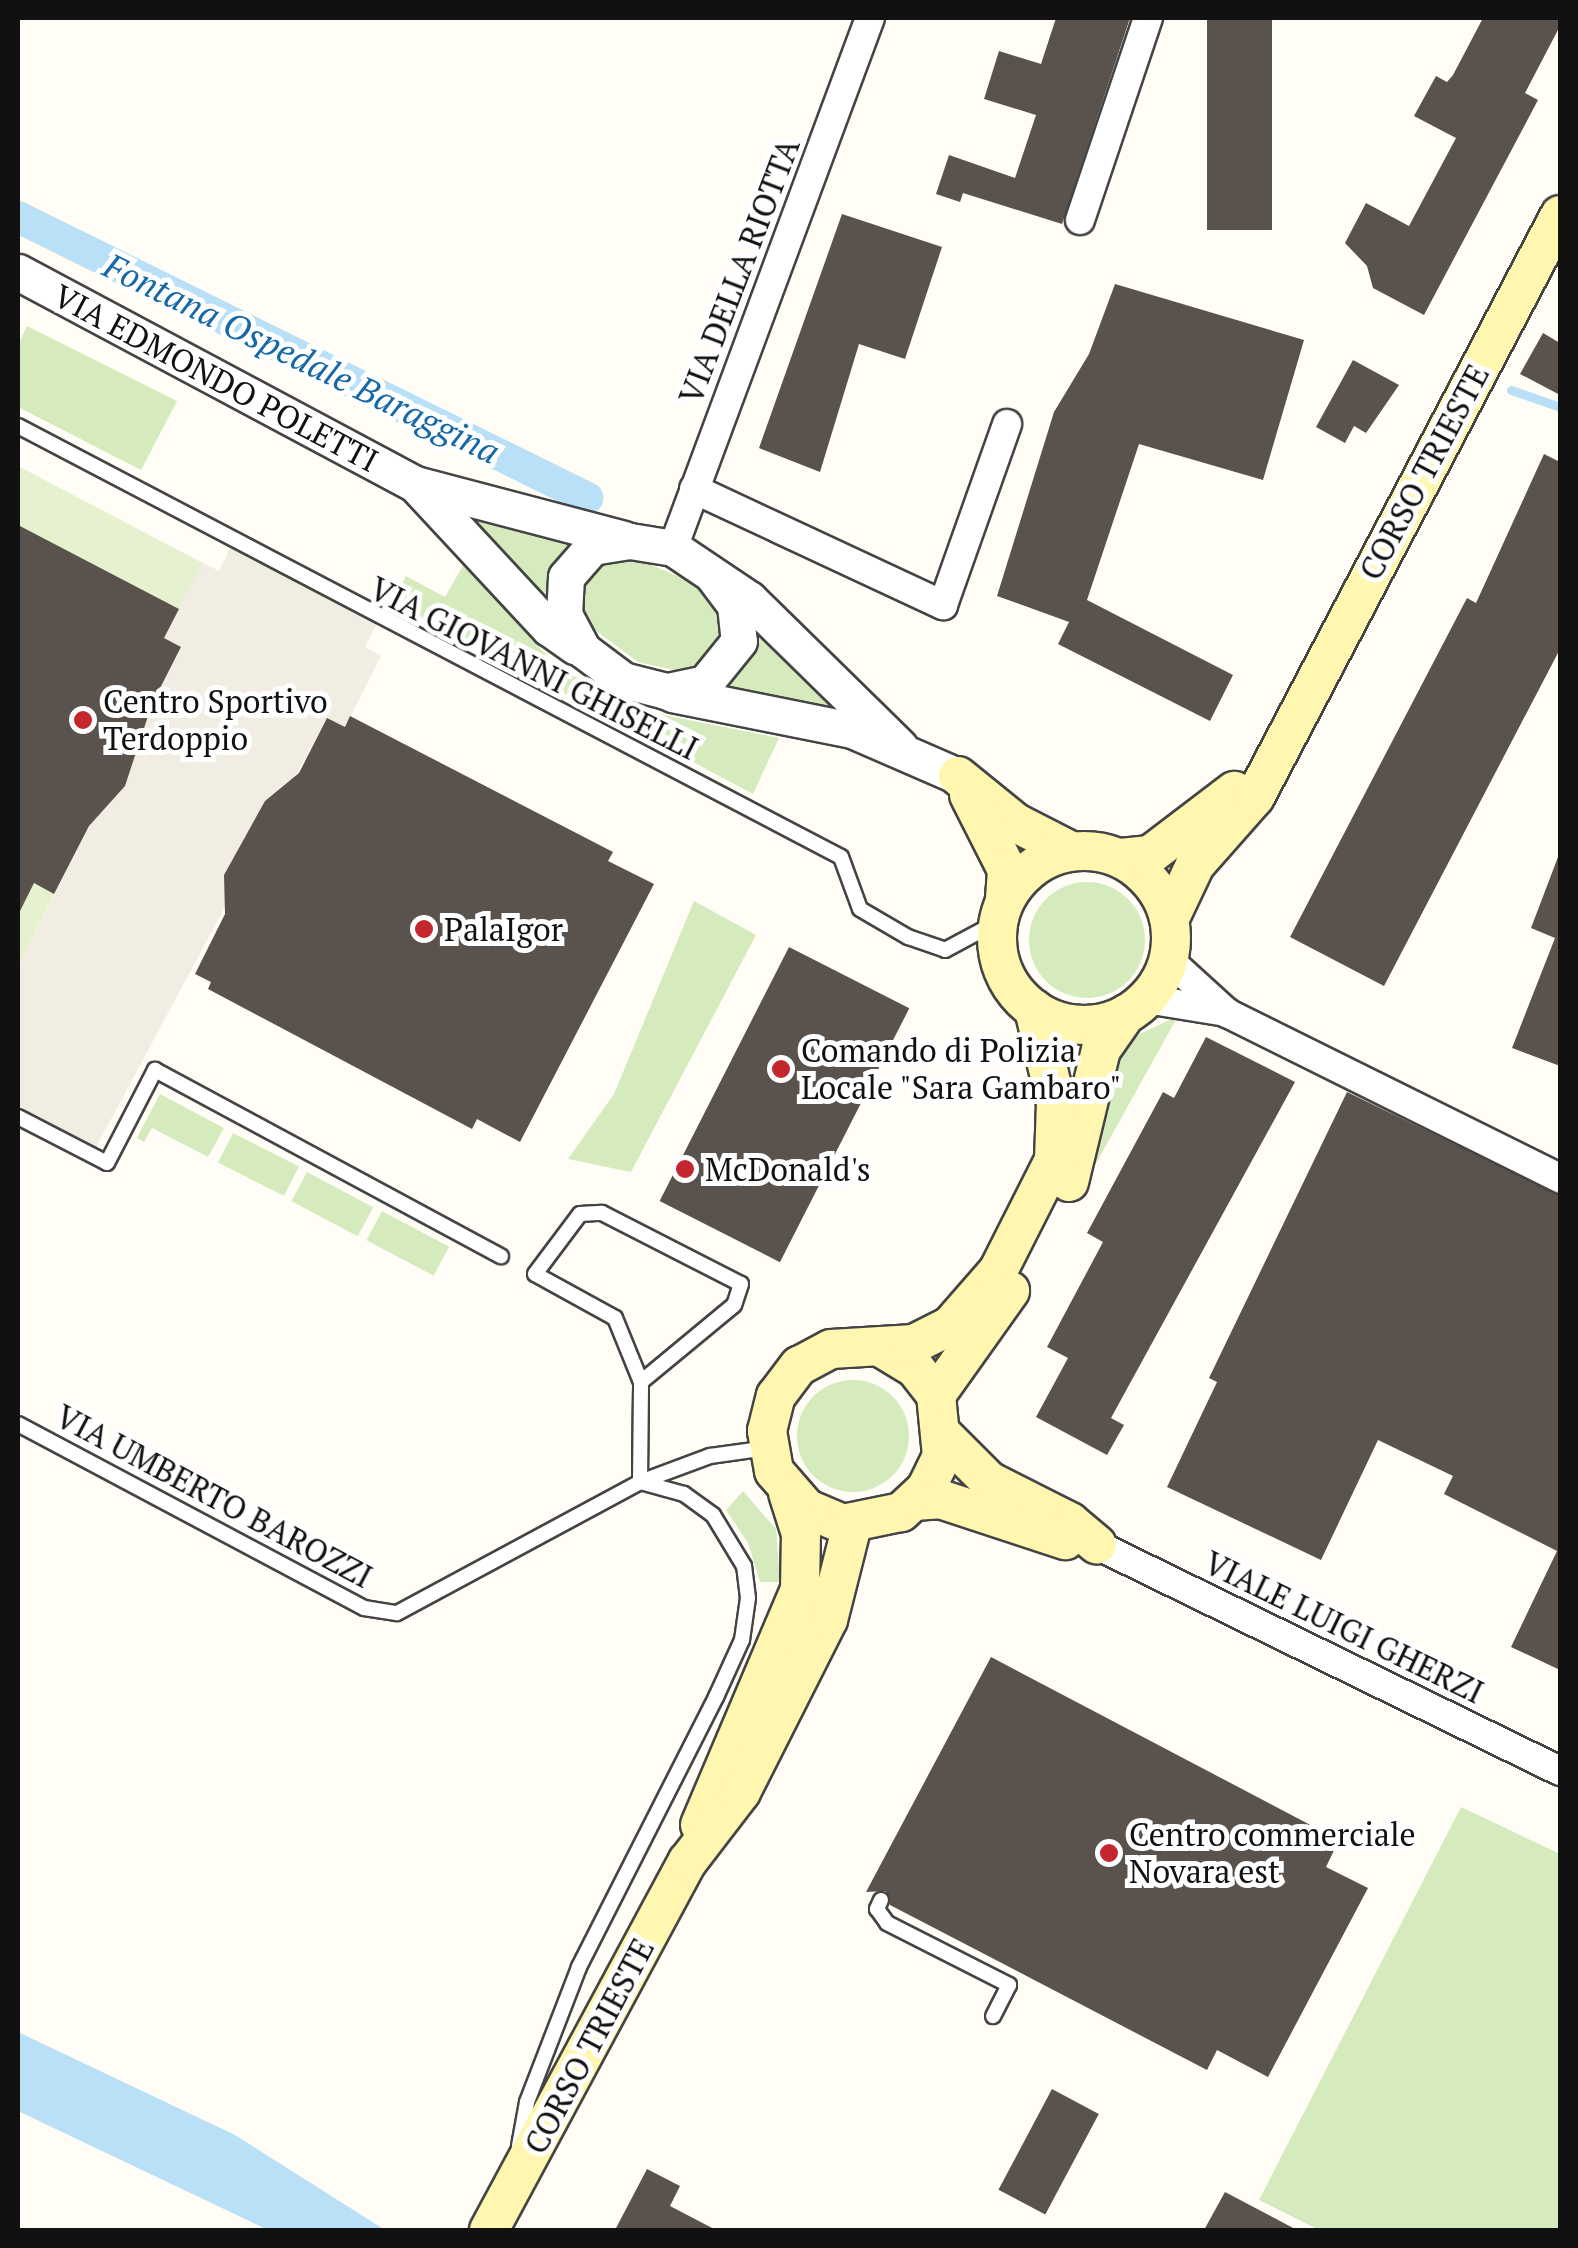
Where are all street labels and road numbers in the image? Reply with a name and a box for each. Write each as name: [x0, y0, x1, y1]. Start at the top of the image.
street label: VIA DELLA RIOTTA: [670, 132, 808, 410]
street label: VIA EDMONDO POLETTI: [47, 276, 385, 480]
street label: CORSO TRIESTE: [1351, 358, 1497, 586]
street label: VIA GIOVANNI GHISELLI: [363, 568, 705, 768]
street label: VIA UMBERTO BAROZZI: [49, 1396, 379, 1596]
street label: VIALE LUIGI GHERZI: [1198, 1543, 1490, 1711]
street label: CORSO TRIESTE: [516, 1932, 662, 2160]

